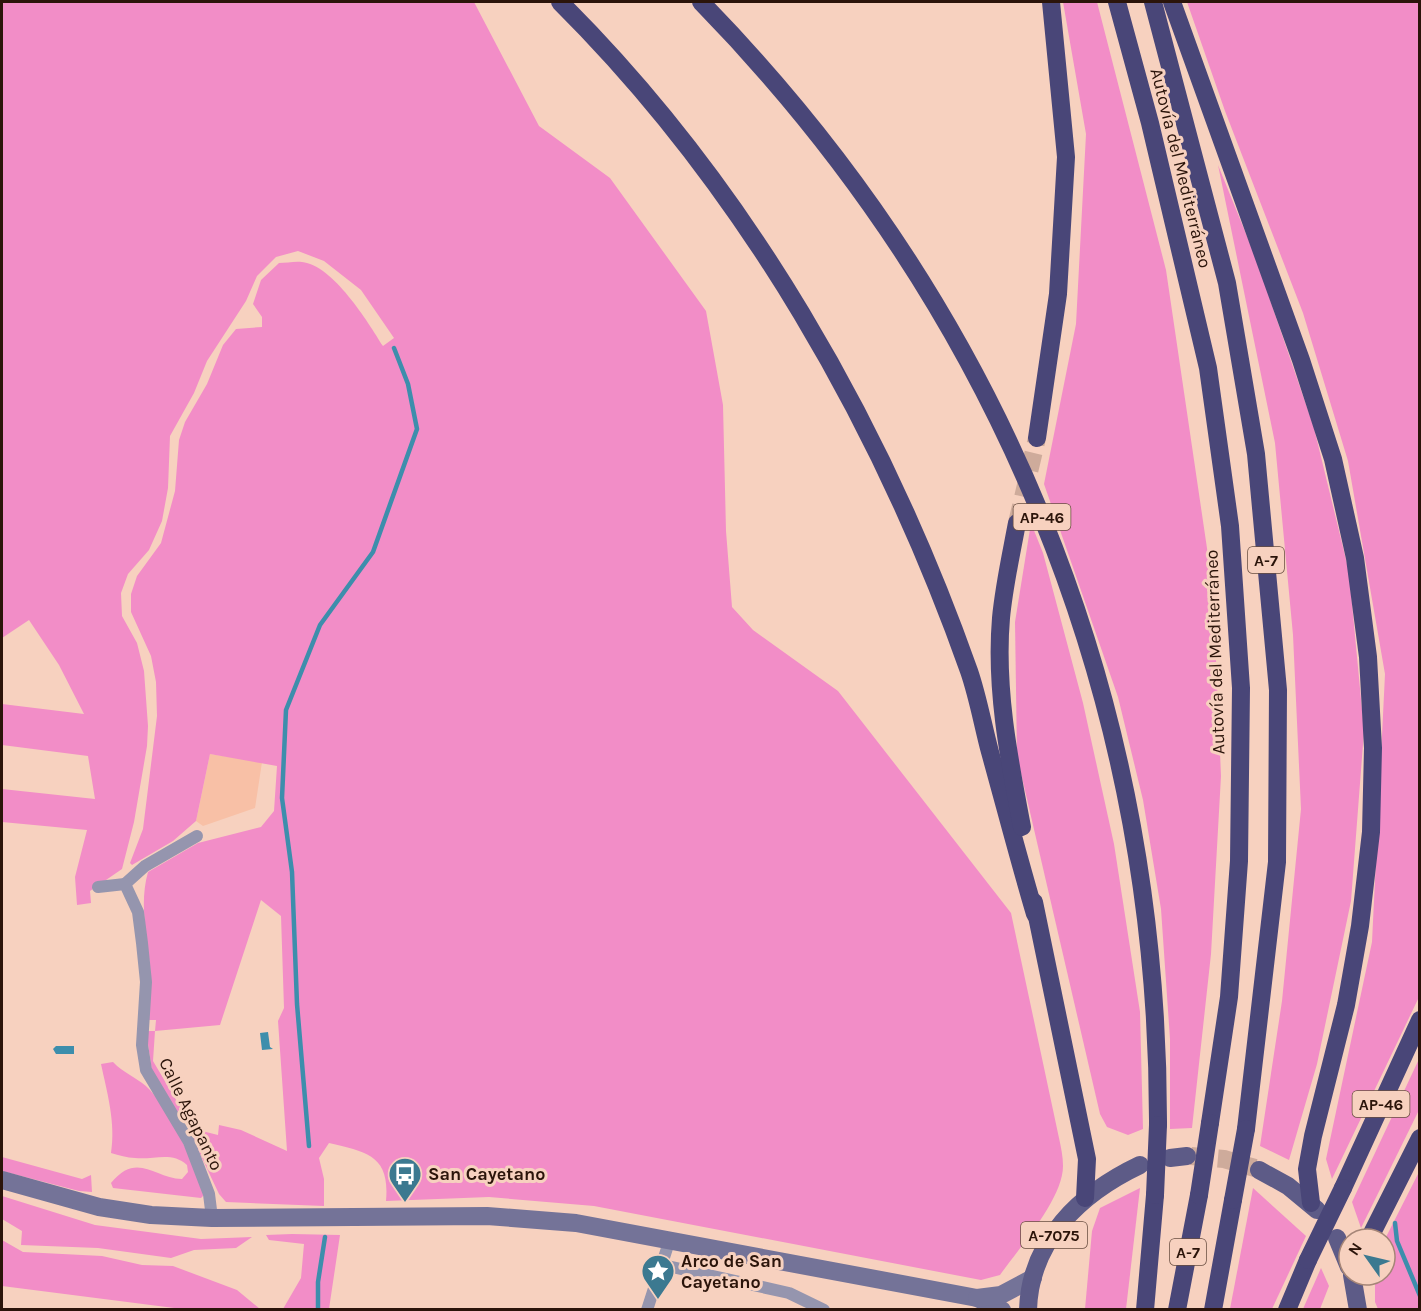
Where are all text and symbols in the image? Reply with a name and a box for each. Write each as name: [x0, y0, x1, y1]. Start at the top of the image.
street label: Autovía del Mediterráneo: [1146, 66, 1216, 270]
road number: AP-46: [1014, 504, 1070, 530]
road number: A-7: [1248, 547, 1284, 573]
street label: Autovía del Mediterráneo: [1200, 549, 1230, 755]
street label: Calle Agapanto: [154, 1054, 228, 1174]
road number: AP-46: [1352, 1091, 1410, 1117]
bus stop icon: San Cayetano: [387, 1156, 423, 1203]
place label: San Cayetano: [428, 1163, 545, 1185]
road number: A-7075: [1021, 1222, 1087, 1248]
north arrow: [1337, 1227, 1397, 1287]
road number: A-7: [1170, 1239, 1206, 1265]
text: N: [1344, 1239, 1366, 1259]
place label: Arco de San Cayetano: [681, 1250, 782, 1293]
place icon: Arco de San Cayetano: [640, 1253, 676, 1300]

